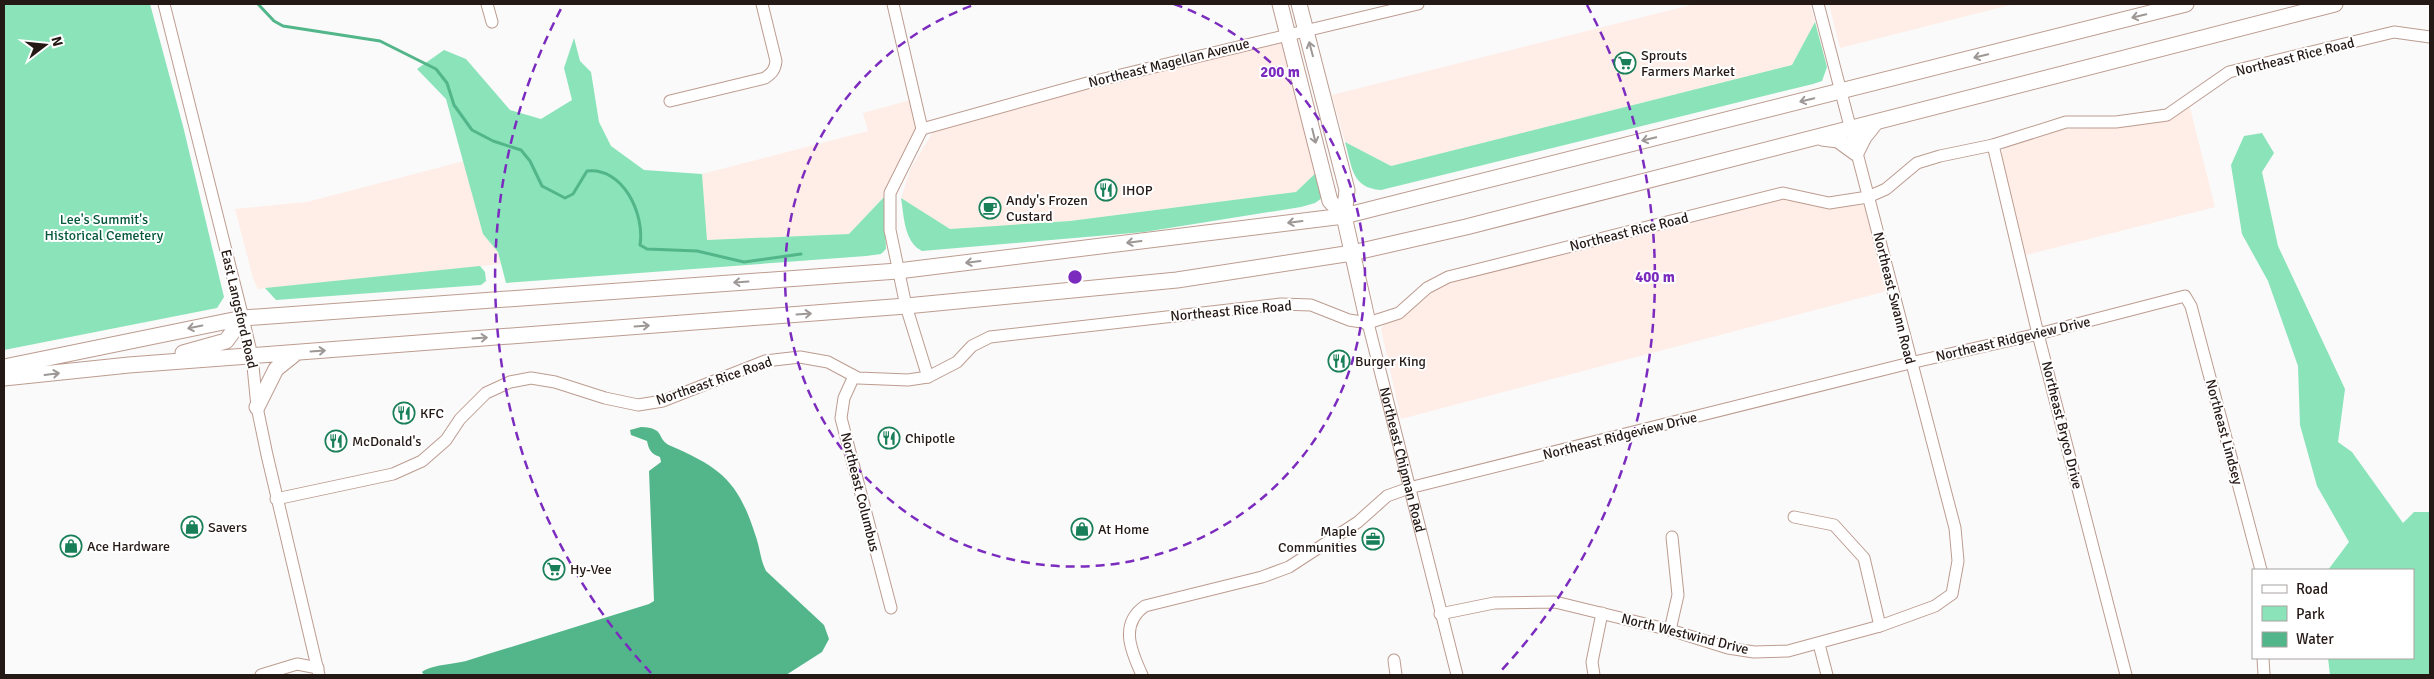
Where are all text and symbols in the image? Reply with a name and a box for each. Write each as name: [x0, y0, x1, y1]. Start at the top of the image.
one-way arrow: [2131, 12, 2147, 21]
north arrow: [20, 20, 70, 70]
street label: Northeast Rice Road: [2234, 34, 2356, 80]
text: N: [48, 35, 67, 49]
street label: Northeast Magellan Avenue: [1087, 35, 1251, 91]
one-way arrow: [1306, 42, 1315, 58]
place label: Sprouts Farmers Market: [1641, 47, 1735, 80]
supermarket icon: Sprouts Farmers Market: [1613, 51, 1637, 75]
one-way arrow: [1974, 52, 1990, 61]
text: 200 m: [1260, 63, 1300, 81]
one-way arrow: [1799, 96, 1815, 105]
one-way arrow: [1310, 127, 1319, 143]
one-way arrow: [1642, 135, 1658, 144]
restaurant icon: IHOP: [1094, 178, 1118, 202]
place label: IHOP: [1122, 182, 1153, 199]
place label: Andy's Frozen Custard: [1006, 192, 1088, 225]
cafe icon: Andy's Frozen Custard: [978, 196, 1002, 220]
street label: Northeast Rice Road: [1568, 209, 1690, 255]
park label: Lee's Summit's Historical Cemetery: [45, 211, 164, 244]
one-way arrow: [1287, 217, 1303, 227]
street label: Northeast Swann Road: [1869, 230, 1919, 366]
one-way arrow: [1126, 237, 1142, 247]
street label: East Langsford Road: [217, 248, 261, 370]
one-way arrow: [965, 257, 981, 267]
centre of rings: [1066, 268, 1084, 286]
text: 400 m: [1635, 268, 1675, 286]
one-way arrow: [733, 278, 749, 287]
street label: Northeast Rice Road: [1170, 297, 1292, 325]
one-way arrow: [796, 309, 812, 318]
street label: Northeast Ridgeview Drive: [1934, 313, 2092, 365]
one-way arrow: [634, 321, 650, 331]
one-way arrow: [187, 323, 203, 332]
one-way arrow: [472, 334, 488, 343]
one-way arrow: [310, 346, 326, 356]
restaurant icon: Burger King: [1327, 349, 1351, 373]
street label: Northeast Rice Road: [654, 353, 774, 409]
place label: Burger King: [1355, 353, 1426, 370]
street label: Northeast Bryco Drive: [2038, 359, 2086, 491]
one-way arrow: [44, 369, 60, 379]
street label: Northeast Lindsey: [2202, 377, 2246, 487]
street label: Northeast Chipman Road: [1376, 385, 1429, 534]
restaurant icon: KFC: [392, 401, 416, 425]
place label: KFC: [420, 405, 444, 422]
street label: Northeast Ridgeview Drive: [1541, 409, 1699, 463]
restaurant icon: Chipotle: [877, 426, 901, 450]
restaurant icon: McDonald's: [324, 429, 348, 453]
street label: Northeast Columbus: [837, 430, 883, 554]
place label: Chipotle: [905, 430, 955, 447]
place label: McDonald's: [352, 433, 421, 450]
shop icon: Savers: [180, 515, 204, 539]
shop icon: At Home: [1070, 517, 1094, 541]
place label: Savers: [208, 519, 247, 536]
place label: At Home: [1098, 521, 1149, 538]
place label: Maple Communities: [1278, 523, 1357, 556]
office icon: Maple Communities: [1361, 527, 1385, 551]
shop icon: Ace Hardware: [59, 534, 83, 558]
place label: Ace Hardware: [87, 538, 170, 555]
supermarket icon: Hy-Vee: [542, 557, 566, 581]
place label: Hy-Vee: [570, 561, 612, 578]
legend: [2252, 569, 2414, 659]
text: Road: [2296, 580, 2328, 598]
text: Park: [2296, 605, 2325, 623]
street label: North Westwind Drive: [1619, 610, 1751, 658]
text: Water: [2296, 630, 2334, 648]

